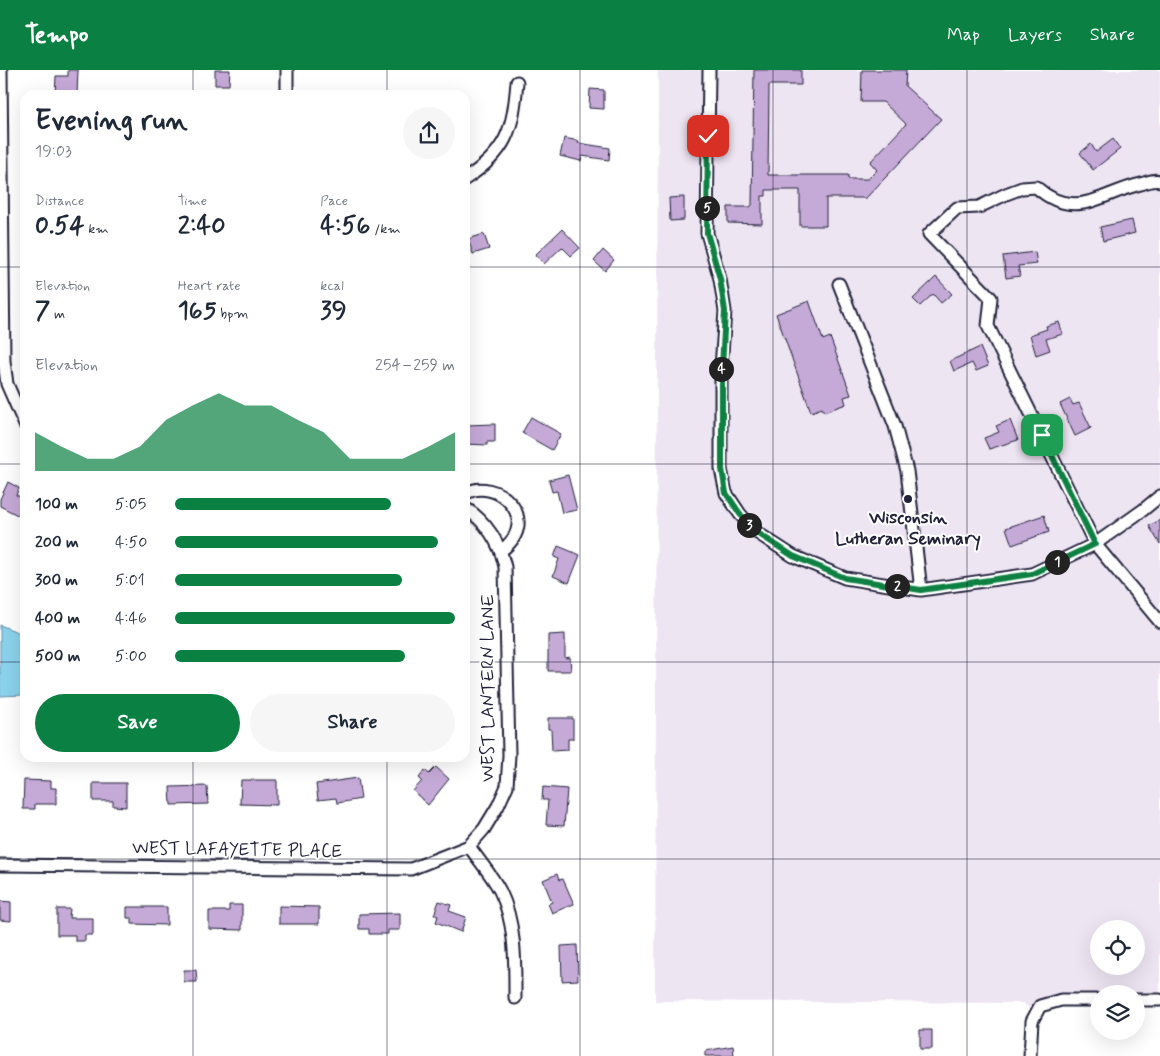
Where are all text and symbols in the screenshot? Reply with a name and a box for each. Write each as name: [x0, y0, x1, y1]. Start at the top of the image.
text: Tempo: [25, 20, 89, 51]
text: Map: [947, 23, 980, 47]
text: Layers: [1008, 23, 1062, 47]
text: Share: [1090, 23, 1135, 47]
text: Evening run: [35, 103, 188, 140]
button: share: [403, 107, 455, 159]
pin: [687, 115, 729, 157]
icon: check: [694, 122, 722, 150]
text: 19:03: [35, 141, 72, 162]
text: Distance: [35, 192, 84, 210]
text: Time: [178, 192, 207, 210]
text: Pace: [320, 192, 348, 210]
pin: 5: [694, 196, 720, 220]
text: 5: [703, 199, 712, 217]
text: 0.54: [35, 210, 84, 243]
text: 2:40: [178, 210, 225, 243]
text: 4:56: [320, 210, 370, 243]
text: km: [84, 220, 109, 238]
text: /km: [370, 220, 401, 238]
text: Elevation: [35, 277, 90, 295]
text: Heart rate: [178, 277, 241, 295]
text: kcal: [320, 277, 344, 295]
text: 7: [35, 295, 50, 328]
text: 165: [178, 295, 217, 328]
text: 39: [320, 295, 347, 328]
text: m: [50, 305, 65, 323]
text: bpm: [217, 305, 249, 323]
text: Elevation: [35, 355, 98, 376]
text: 254–259 m: [375, 355, 455, 376]
pin: 4: [708, 356, 734, 382]
text: 4: [717, 360, 726, 378]
pin: [1021, 414, 1063, 456]
icon: arrive: [1028, 421, 1056, 449]
marker: Wisconsin Lutheran Seminary: [902, 493, 914, 505]
text: 100 m: [35, 494, 78, 515]
text: 5:05: [115, 494, 146, 515]
place label: Wisconsin Lutheran Seminary: [835, 506, 981, 551]
pin: 3: [736, 512, 762, 538]
text: 3: [746, 516, 753, 534]
text: 200 m: [35, 532, 79, 553]
text: 4:50: [115, 532, 147, 553]
pin: 1: [1044, 550, 1070, 574]
text: 1: [1054, 553, 1061, 571]
text: 300 m: [35, 570, 78, 591]
text: 5:01: [115, 570, 145, 591]
pin: 2: [884, 574, 910, 598]
text: 2: [894, 577, 901, 595]
street label: WEST LANTERN LANE: [476, 594, 500, 782]
text: 400 m: [35, 608, 80, 629]
text: 4:46: [115, 608, 147, 629]
text: 500 m: [35, 646, 80, 667]
text: 5:00: [115, 646, 147, 667]
button: Save: [35, 694, 240, 752]
button: Share: [250, 694, 455, 752]
street label: WEST LAFAYETTE PLACE: [132, 836, 342, 864]
map controls: [1090, 920, 1145, 1040]
button: locate: [1090, 920, 1145, 975]
button: layers: [1090, 985, 1145, 1040]

